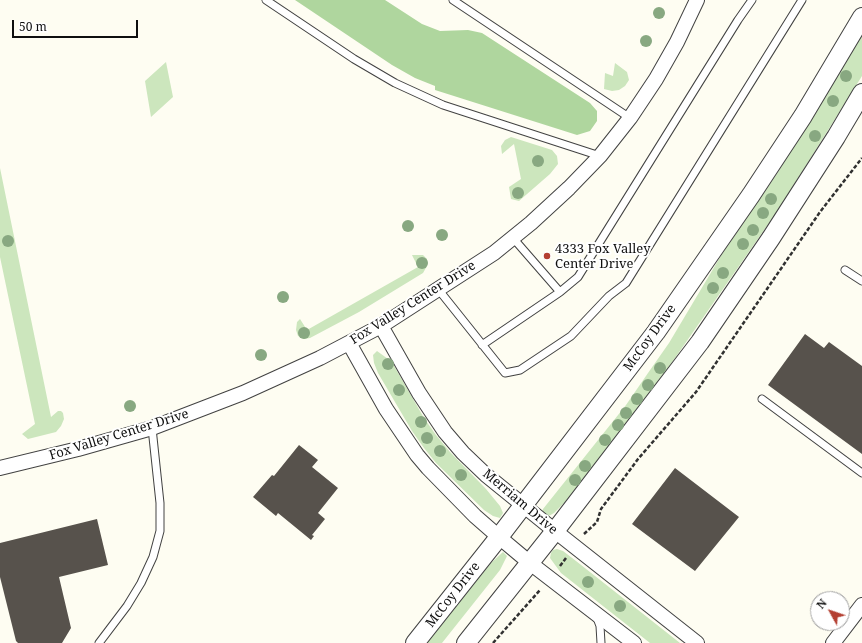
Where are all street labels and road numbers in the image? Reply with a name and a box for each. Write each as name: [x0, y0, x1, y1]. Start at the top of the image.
street label: Fox Valley Center Drive: [347, 258, 479, 348]
street label: McCoy Drive: [621, 302, 679, 374]
street label: Fox Valley Center Drive: [47, 406, 191, 464]
street label: Merriam Drive: [479, 466, 561, 538]
street label: McCoy Drive: [423, 559, 483, 631]

